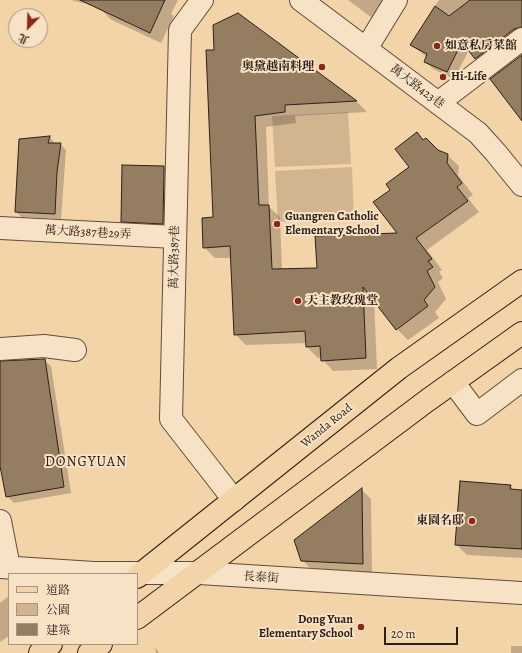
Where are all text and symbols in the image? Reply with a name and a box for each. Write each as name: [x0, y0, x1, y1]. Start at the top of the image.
north arrow: [8, 8, 48, 48]
text: 北: [16, 30, 31, 48]
place label: 如意私房菜館: [445, 39, 517, 53]
marker: 如意私房菜館: [432, 41, 442, 51]
place label: 奧黛越南料理: [242, 60, 314, 74]
marker: 奧黛越南料理: [317, 62, 327, 72]
street label: 萬大路423巷: [387, 62, 447, 112]
place label: Hi-Life: [451, 70, 487, 84]
marker: Hi-Life: [438, 72, 448, 82]
place label: Guangren Catholic Elementary School: [285, 210, 379, 238]
marker: Guangren Catholic Elementary School: [272, 219, 282, 229]
street label: 萬大路387巷29弄: [44, 224, 132, 242]
street label: 萬大路387巷: [167, 225, 183, 289]
place label: 天主教玫瑰堂: [306, 294, 378, 308]
marker: 天主教玫瑰堂: [293, 296, 303, 306]
street label: Wanda Road: [298, 401, 356, 451]
district label: DONGYUAN: [45, 455, 127, 471]
place label: 東園名邸: [416, 514, 464, 528]
marker: 東園名邸: [467, 516, 477, 526]
street label: 長泰街: [243, 570, 279, 586]
legend: [8, 573, 138, 645]
text: 道路: [46, 582, 70, 598]
text: 公園: [46, 602, 70, 618]
place label: Dong Yuan Elementary School: [259, 613, 353, 641]
scale bar: [386, 619, 460, 645]
text: 建築: [46, 622, 70, 638]
marker: Dong Yuan Elementary School: [356, 622, 366, 632]
text: 20 m: [391, 626, 415, 642]

